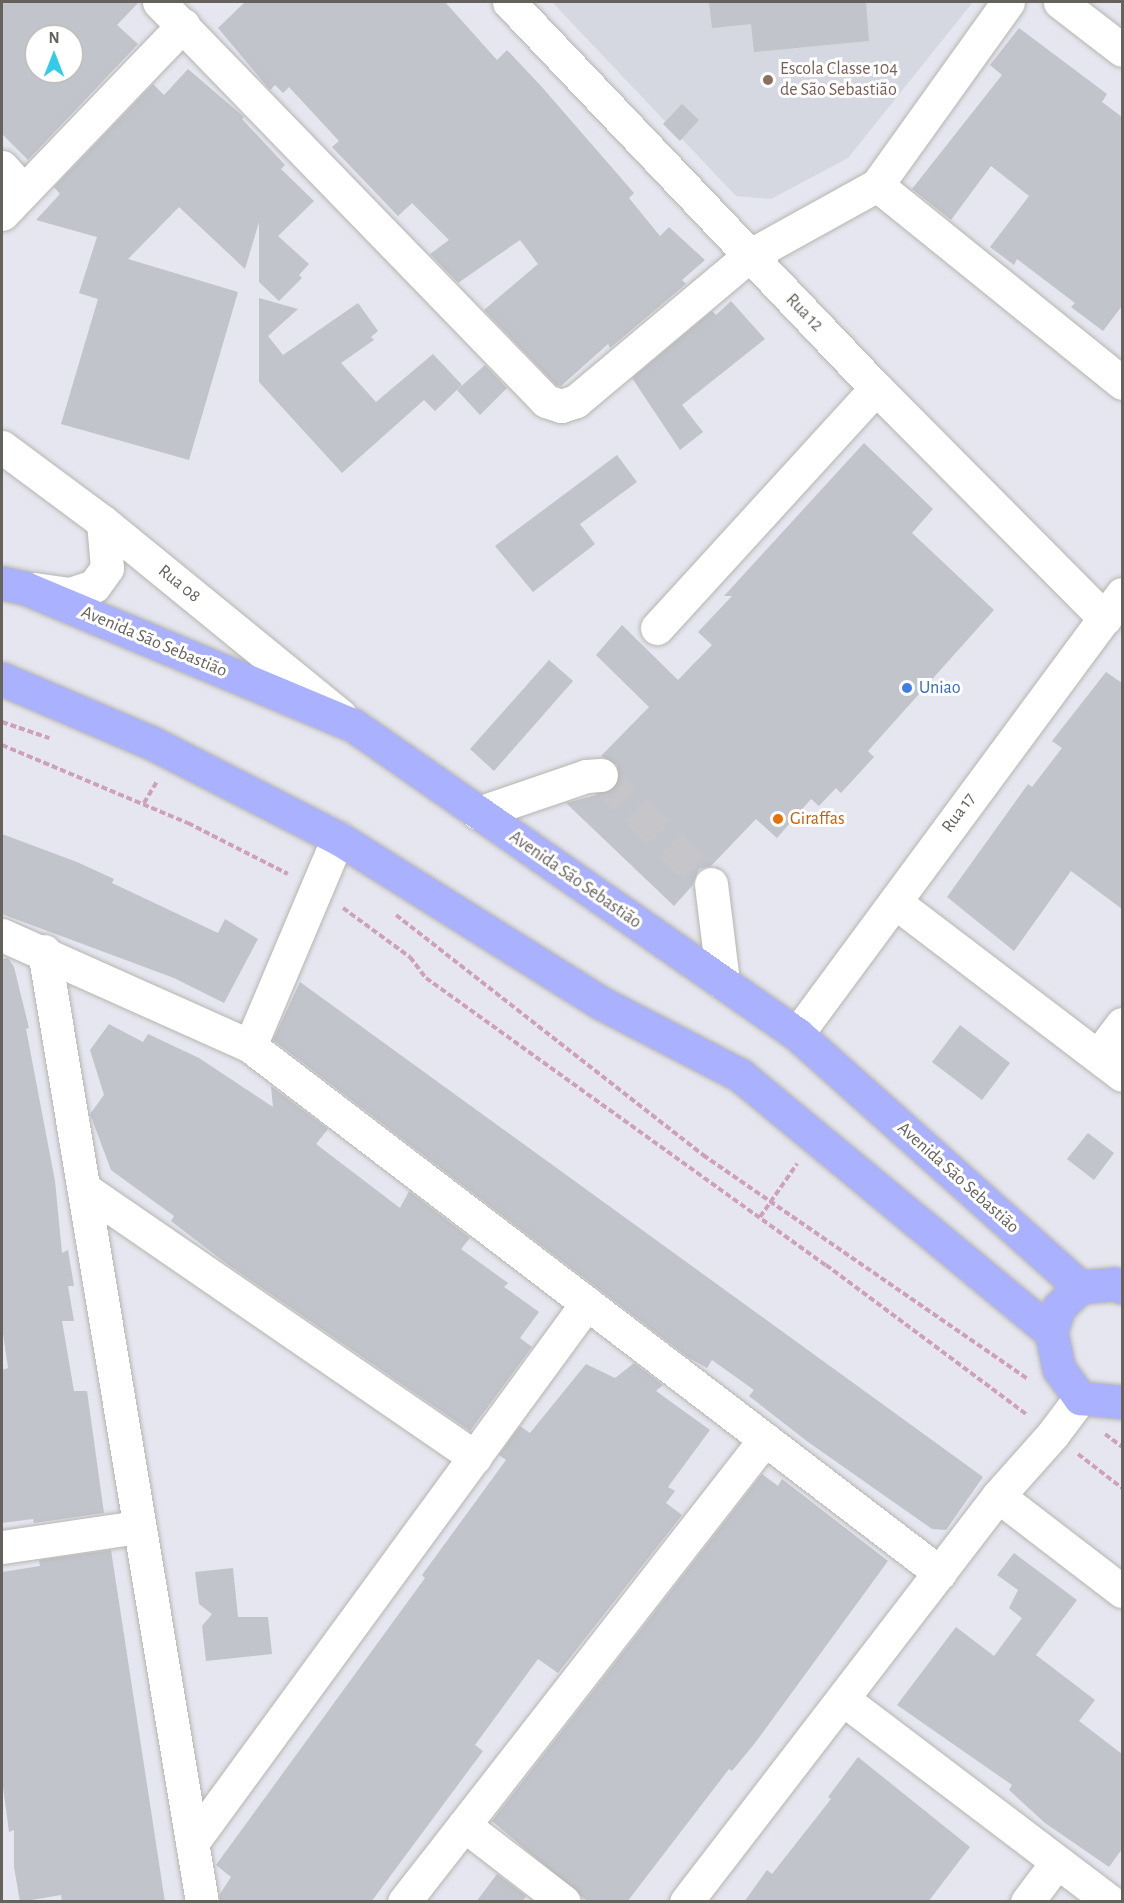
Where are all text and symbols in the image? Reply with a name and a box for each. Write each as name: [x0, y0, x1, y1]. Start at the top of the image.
north arrow: [24, 24, 84, 84]
text: N: [48, 30, 60, 46]
place label: Escola Classe 104 de São Sebastião: [780, 59, 898, 101]
marker: Escola Classe 104 de São Sebastião: [761, 73, 775, 87]
street label: Rua 12: [781, 290, 827, 336]
street label: Rua 08: [154, 560, 204, 608]
street label: Avenida São Sebastião: [78, 602, 230, 682]
place label: Uniao: [919, 677, 961, 699]
marker: Uniao: [900, 681, 914, 695]
street label: Rua 17: [937, 789, 981, 837]
place label: Giraffas: [790, 808, 845, 830]
marker: Giraffas: [771, 812, 785, 826]
street label: Avenida São Sebastião: [505, 826, 645, 934]
street label: Avenida São Sebastião: [893, 1118, 1023, 1238]

